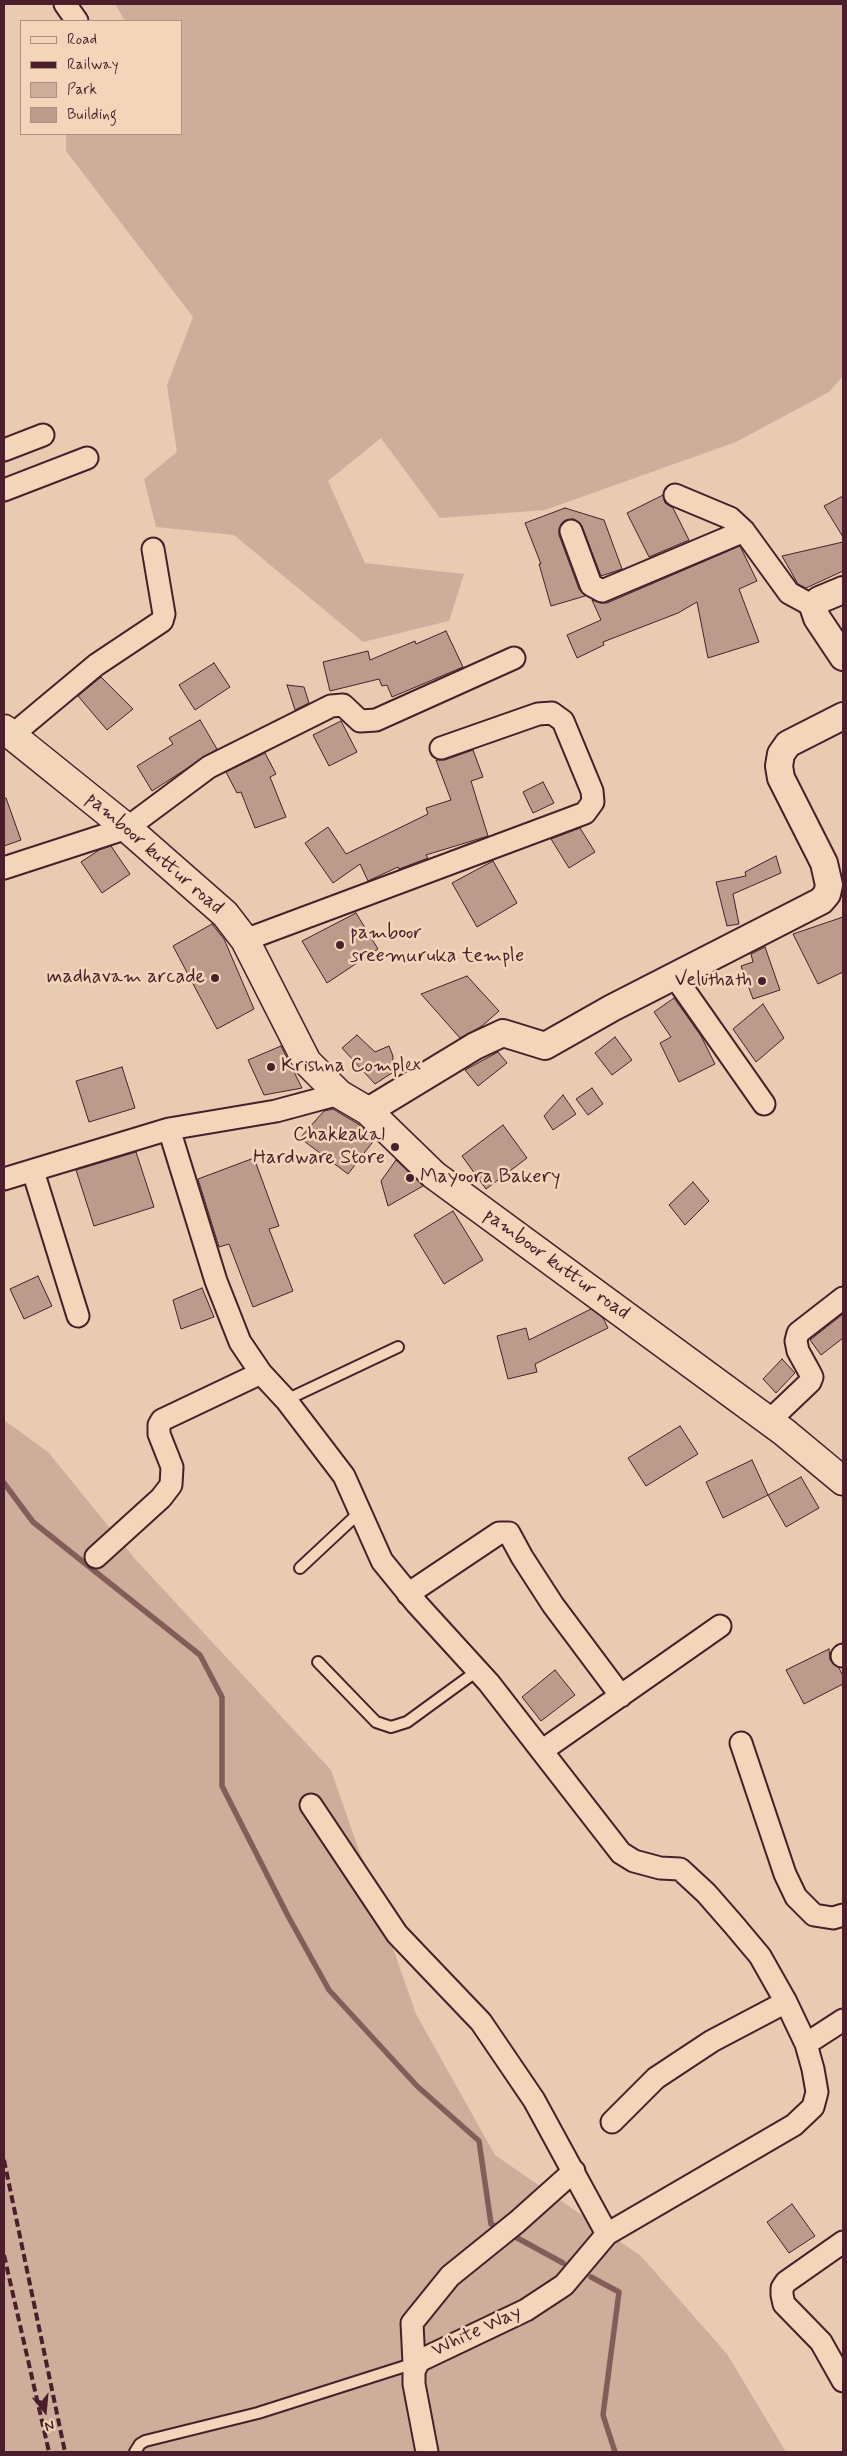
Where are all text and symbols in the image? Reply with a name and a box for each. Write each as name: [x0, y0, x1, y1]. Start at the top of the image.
legend: [20, 20, 182, 135]
text: Road: [67, 30, 97, 50]
text: Railway: [67, 55, 119, 75]
text: Park: [67, 80, 97, 100]
text: Building: [67, 105, 117, 125]
street label: pamboor kuttur road: [80, 788, 228, 920]
place label: pamboor sreemuruka temple: [350, 922, 524, 969]
marker: pamboor sreemuruka temple: [334, 939, 346, 951]
place label: madhavam arcade: [46, 966, 205, 990]
place label: Veluthath: [675, 969, 752, 993]
marker: madhavam arcade: [209, 972, 221, 984]
marker: Veluthath: [756, 975, 768, 987]
place label: Krishna Complex: [281, 1055, 421, 1079]
marker: Krishna Complex: [265, 1061, 277, 1073]
place label: Chakkakal Hardware Store: [253, 1124, 385, 1171]
marker: Chakkakal Hardware Store: [389, 1141, 401, 1153]
place label: Mayoora Bakery: [420, 1166, 560, 1190]
marker: Mayoora Bakery: [404, 1172, 416, 1184]
street label: pamboor kuttur road: [478, 1204, 634, 1326]
street label: White Way: [428, 2301, 526, 2363]
north arrow: [20, 2386, 70, 2436]
text: N: [42, 2415, 56, 2435]

